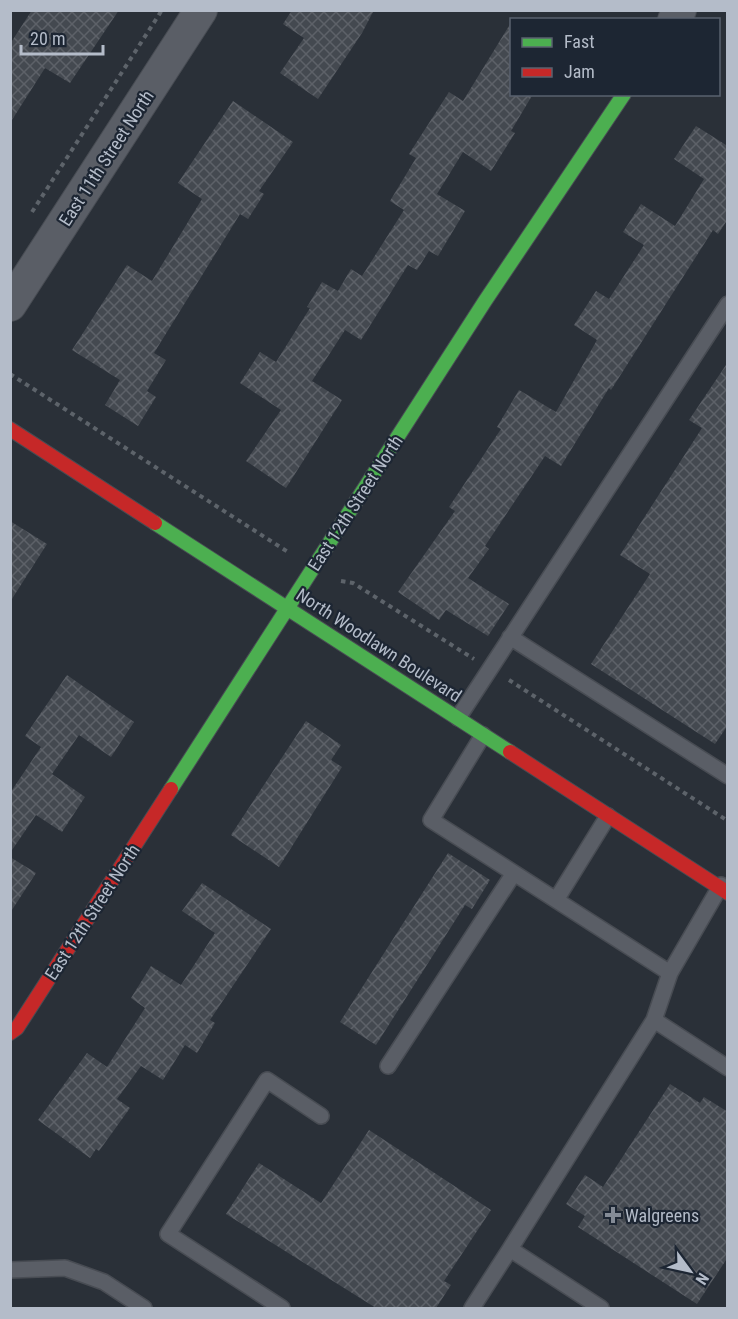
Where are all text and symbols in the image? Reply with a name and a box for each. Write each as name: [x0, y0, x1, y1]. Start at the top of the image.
scale bar: [21, 18, 104, 56]
legend: [510, 18, 720, 96]
text: 20 m: [30, 28, 65, 49]
text: Fast: [564, 31, 595, 52]
text: Jam: [564, 61, 595, 82]
street label: East 11th Street North: [54, 86, 158, 230]
street label: East 12th Street North: [303, 431, 407, 575]
street label: North Woodlawn Boulevard: [293, 584, 465, 706]
street label: East 12th Street North: [40, 840, 144, 984]
place label: Walgreens: [625, 1205, 699, 1226]
marker: Walgreens: [606, 1208, 620, 1222]
north arrow: [660, 1241, 720, 1301]
text: N: [692, 1270, 713, 1288]

